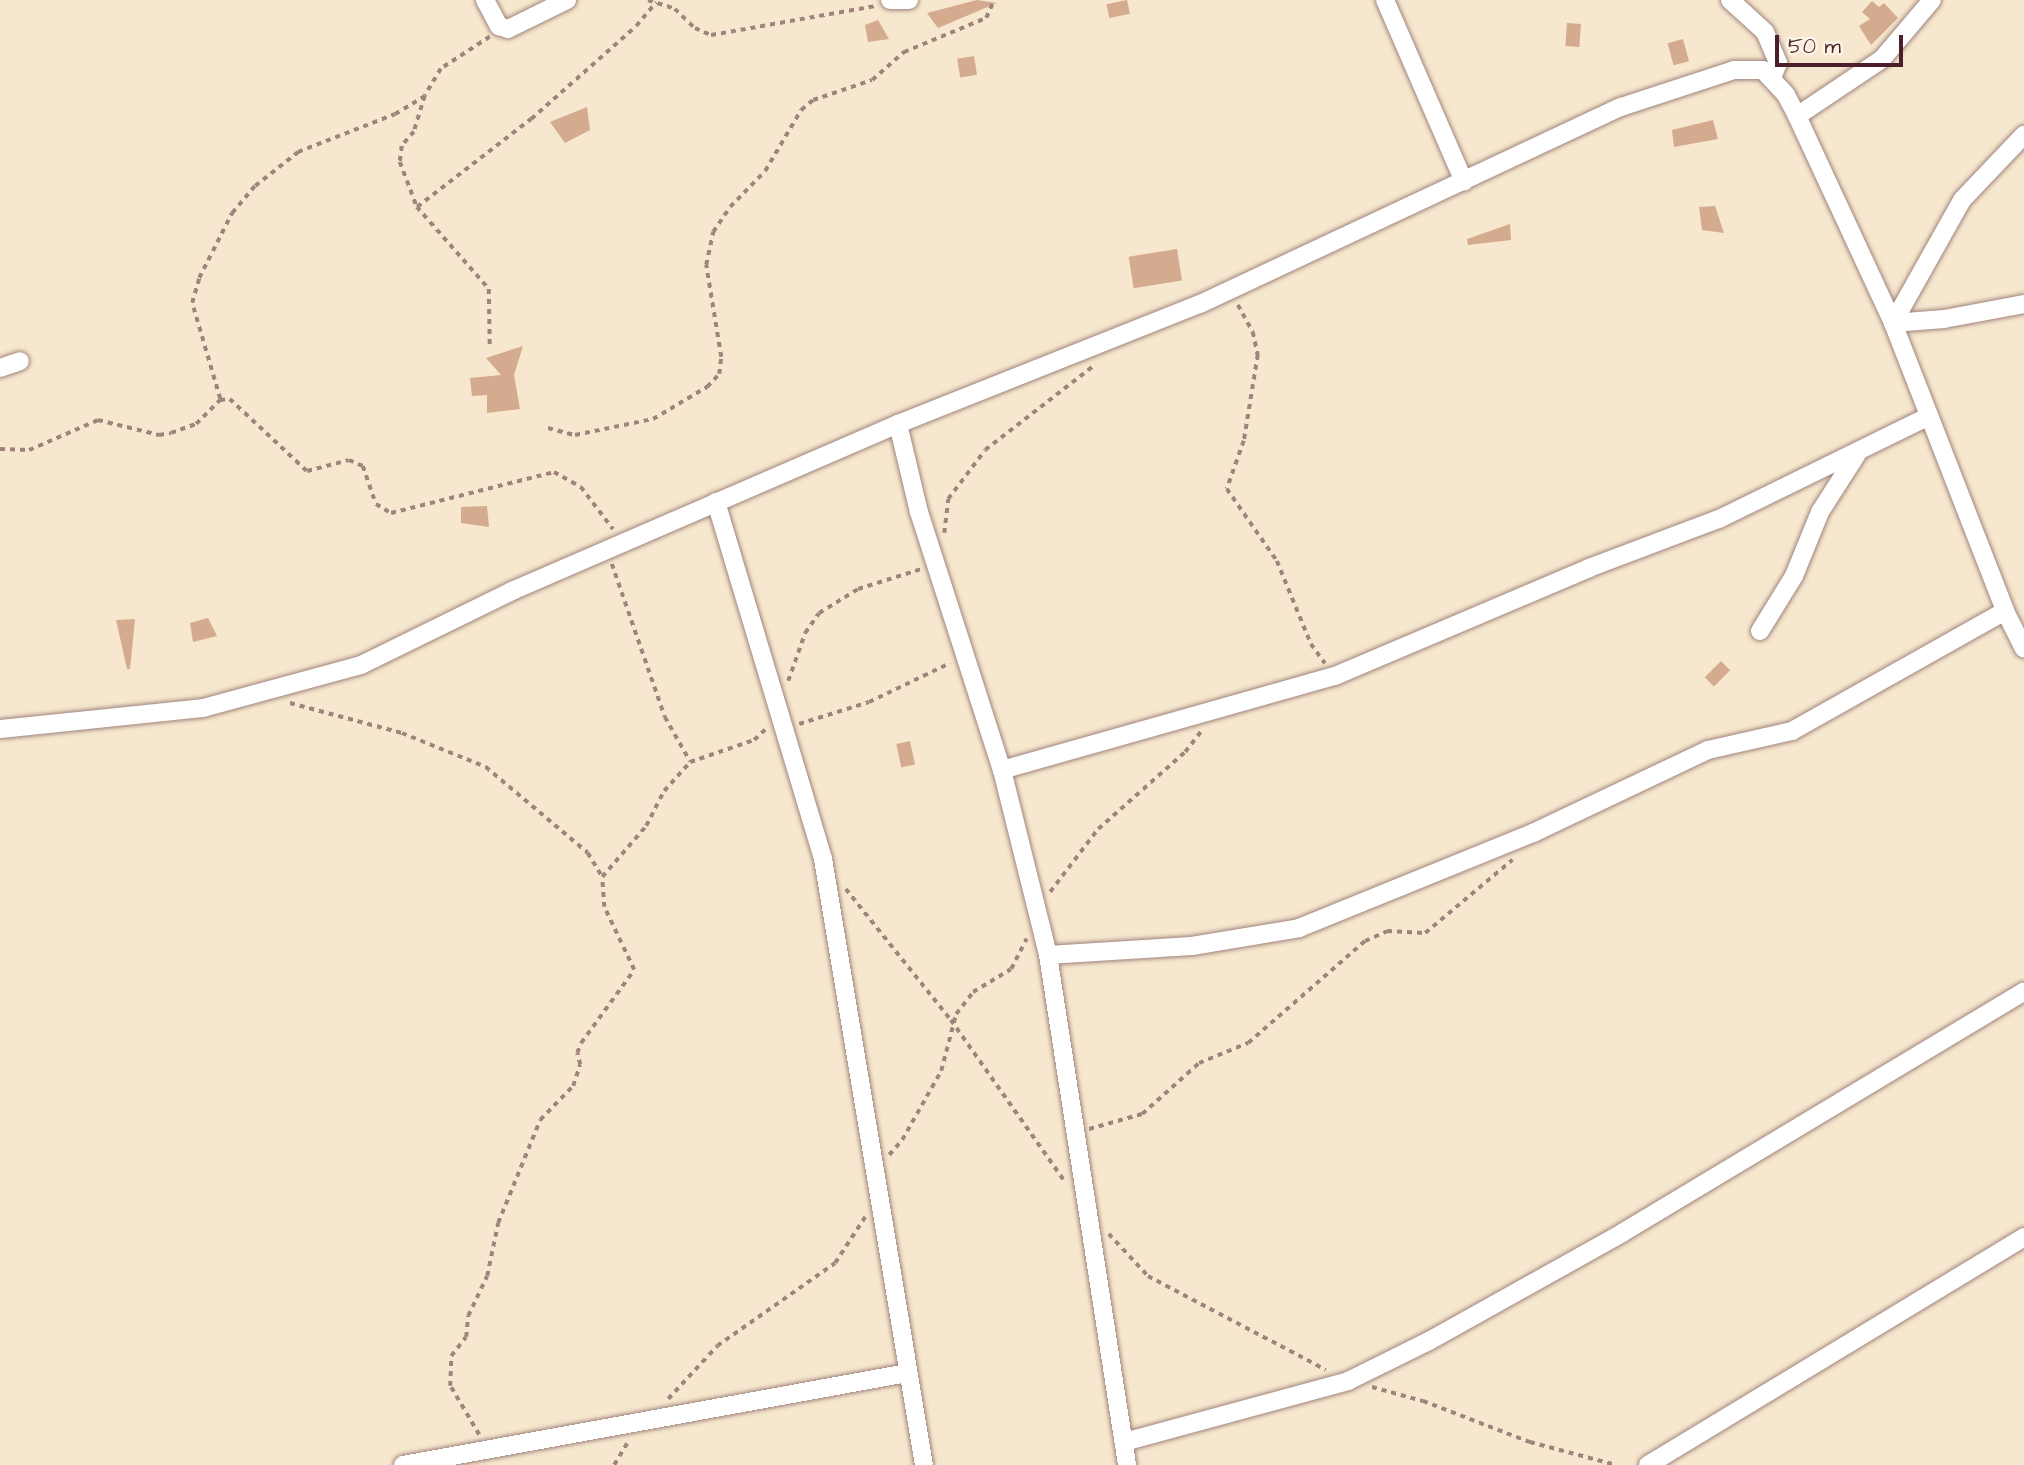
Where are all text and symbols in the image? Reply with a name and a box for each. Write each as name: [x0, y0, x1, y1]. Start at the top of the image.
scale bar: [1779, 21, 1907, 65]
text: 50 m: [1788, 32, 1841, 61]

